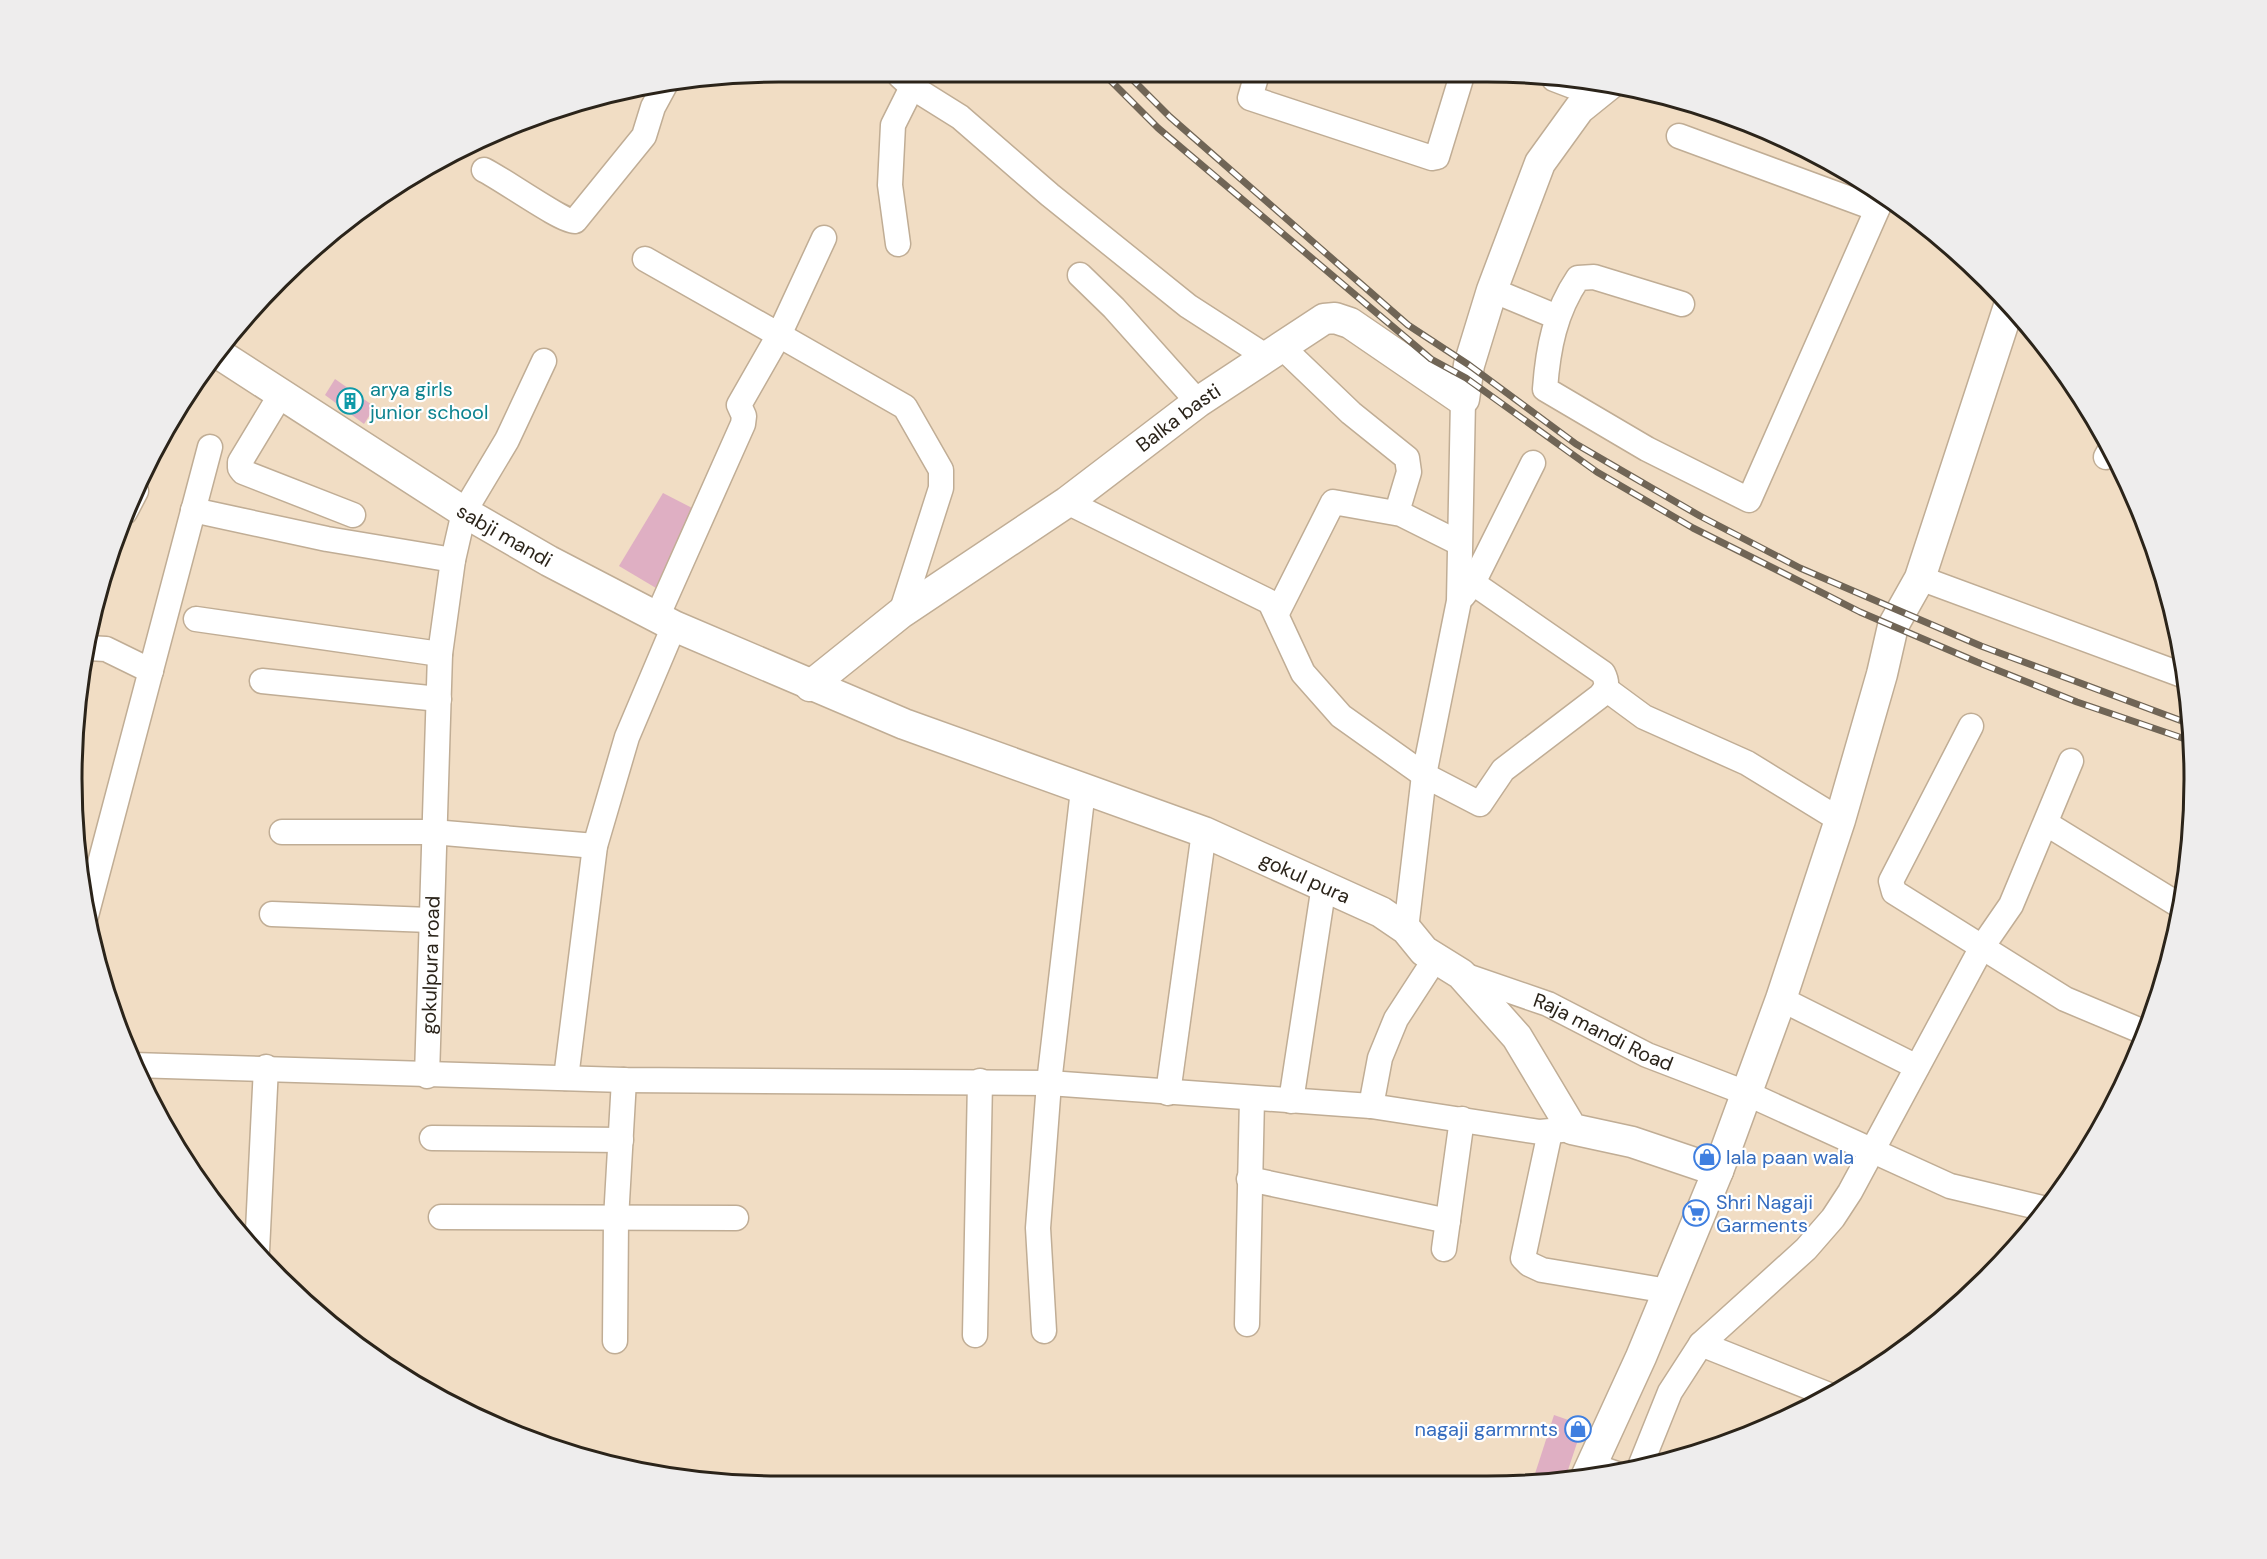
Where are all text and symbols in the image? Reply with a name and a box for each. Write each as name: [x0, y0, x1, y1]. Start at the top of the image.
place label: arya girls junior school: [369, 376, 488, 425]
street label: Balka basti: [1131, 378, 1226, 458]
building icon: arya girls junior school: [335, 386, 365, 416]
street label: sabji mandi: [452, 498, 557, 573]
street label: gokul pura: [1256, 846, 1354, 909]
street label: gokulpura road: [415, 895, 446, 1035]
street label: Raja mandi Road: [1530, 987, 1677, 1077]
shop icon: lala paan wala: [1692, 1142, 1722, 1172]
place label: lala paan wala: [1726, 1144, 1854, 1170]
place label: Shri Nagaji Garments: [1716, 1189, 1813, 1238]
supermarket icon: Shri Nagaji Garments: [1681, 1198, 1711, 1228]
shop icon: nagaji garmrnts: [1563, 1414, 1593, 1444]
place label: nagaji garmrnts: [1415, 1416, 1558, 1442]

